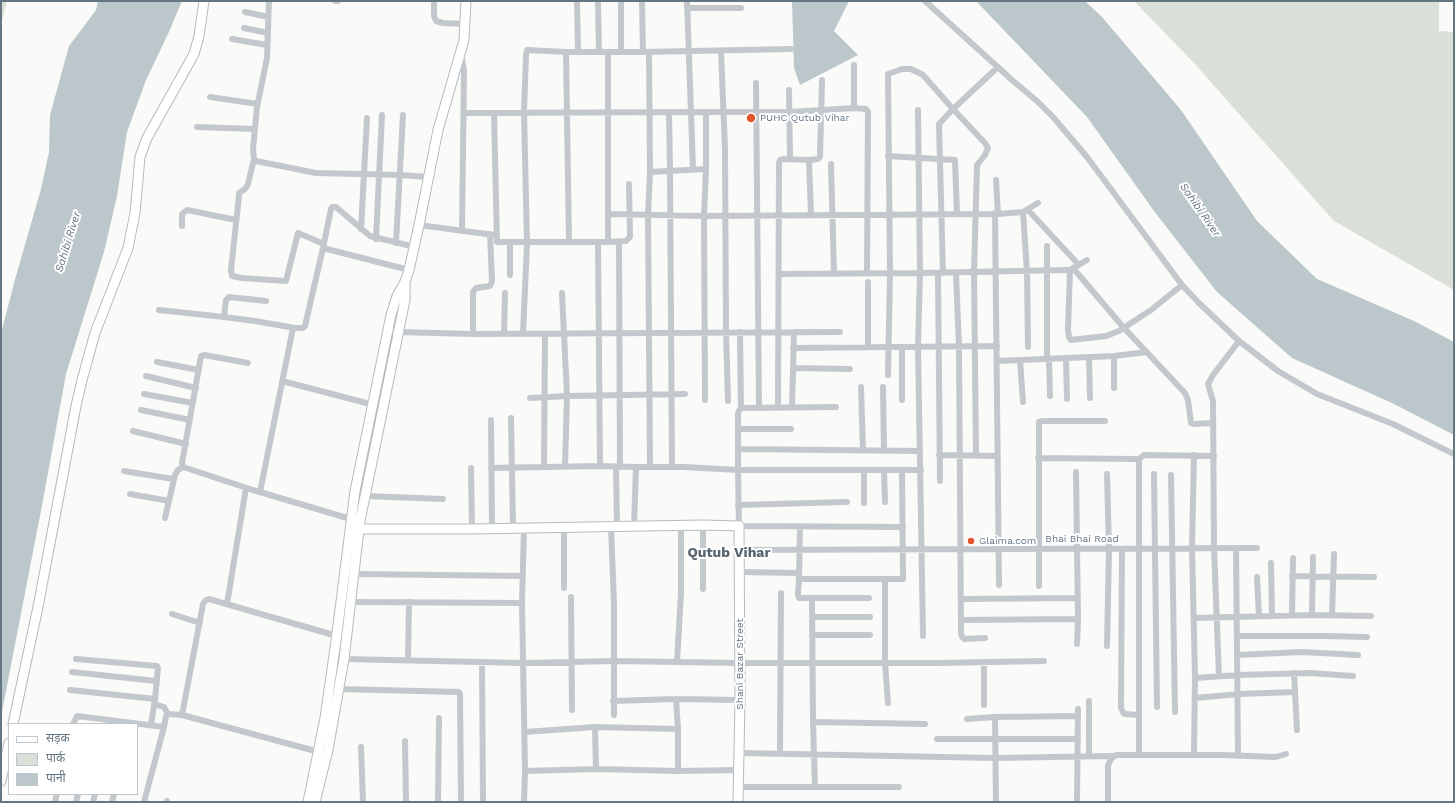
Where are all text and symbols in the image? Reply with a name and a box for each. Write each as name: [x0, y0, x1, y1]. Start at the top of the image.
marker: PUHC Qutub Vihar: [745, 112, 757, 124]
place label: PUHC Qutub Vihar: [760, 112, 850, 124]
water label: Sahibi River: [1177, 181, 1223, 239]
water label: Sahibi River: [53, 210, 83, 274]
street label: Bhai Bhai Road: [1045, 533, 1119, 545]
place label: Glaima.com: [979, 535, 1036, 547]
marker: Glaima.com: [966, 536, 976, 546]
district label: Qutub Vihar: [688, 545, 770, 561]
street label: Shani Bazar Street: [734, 618, 746, 710]
legend: [8, 723, 138, 795]
text: सड़क: [46, 731, 70, 745]
text: पार्क: [46, 751, 65, 765]
text: पानी: [46, 771, 66, 785]

